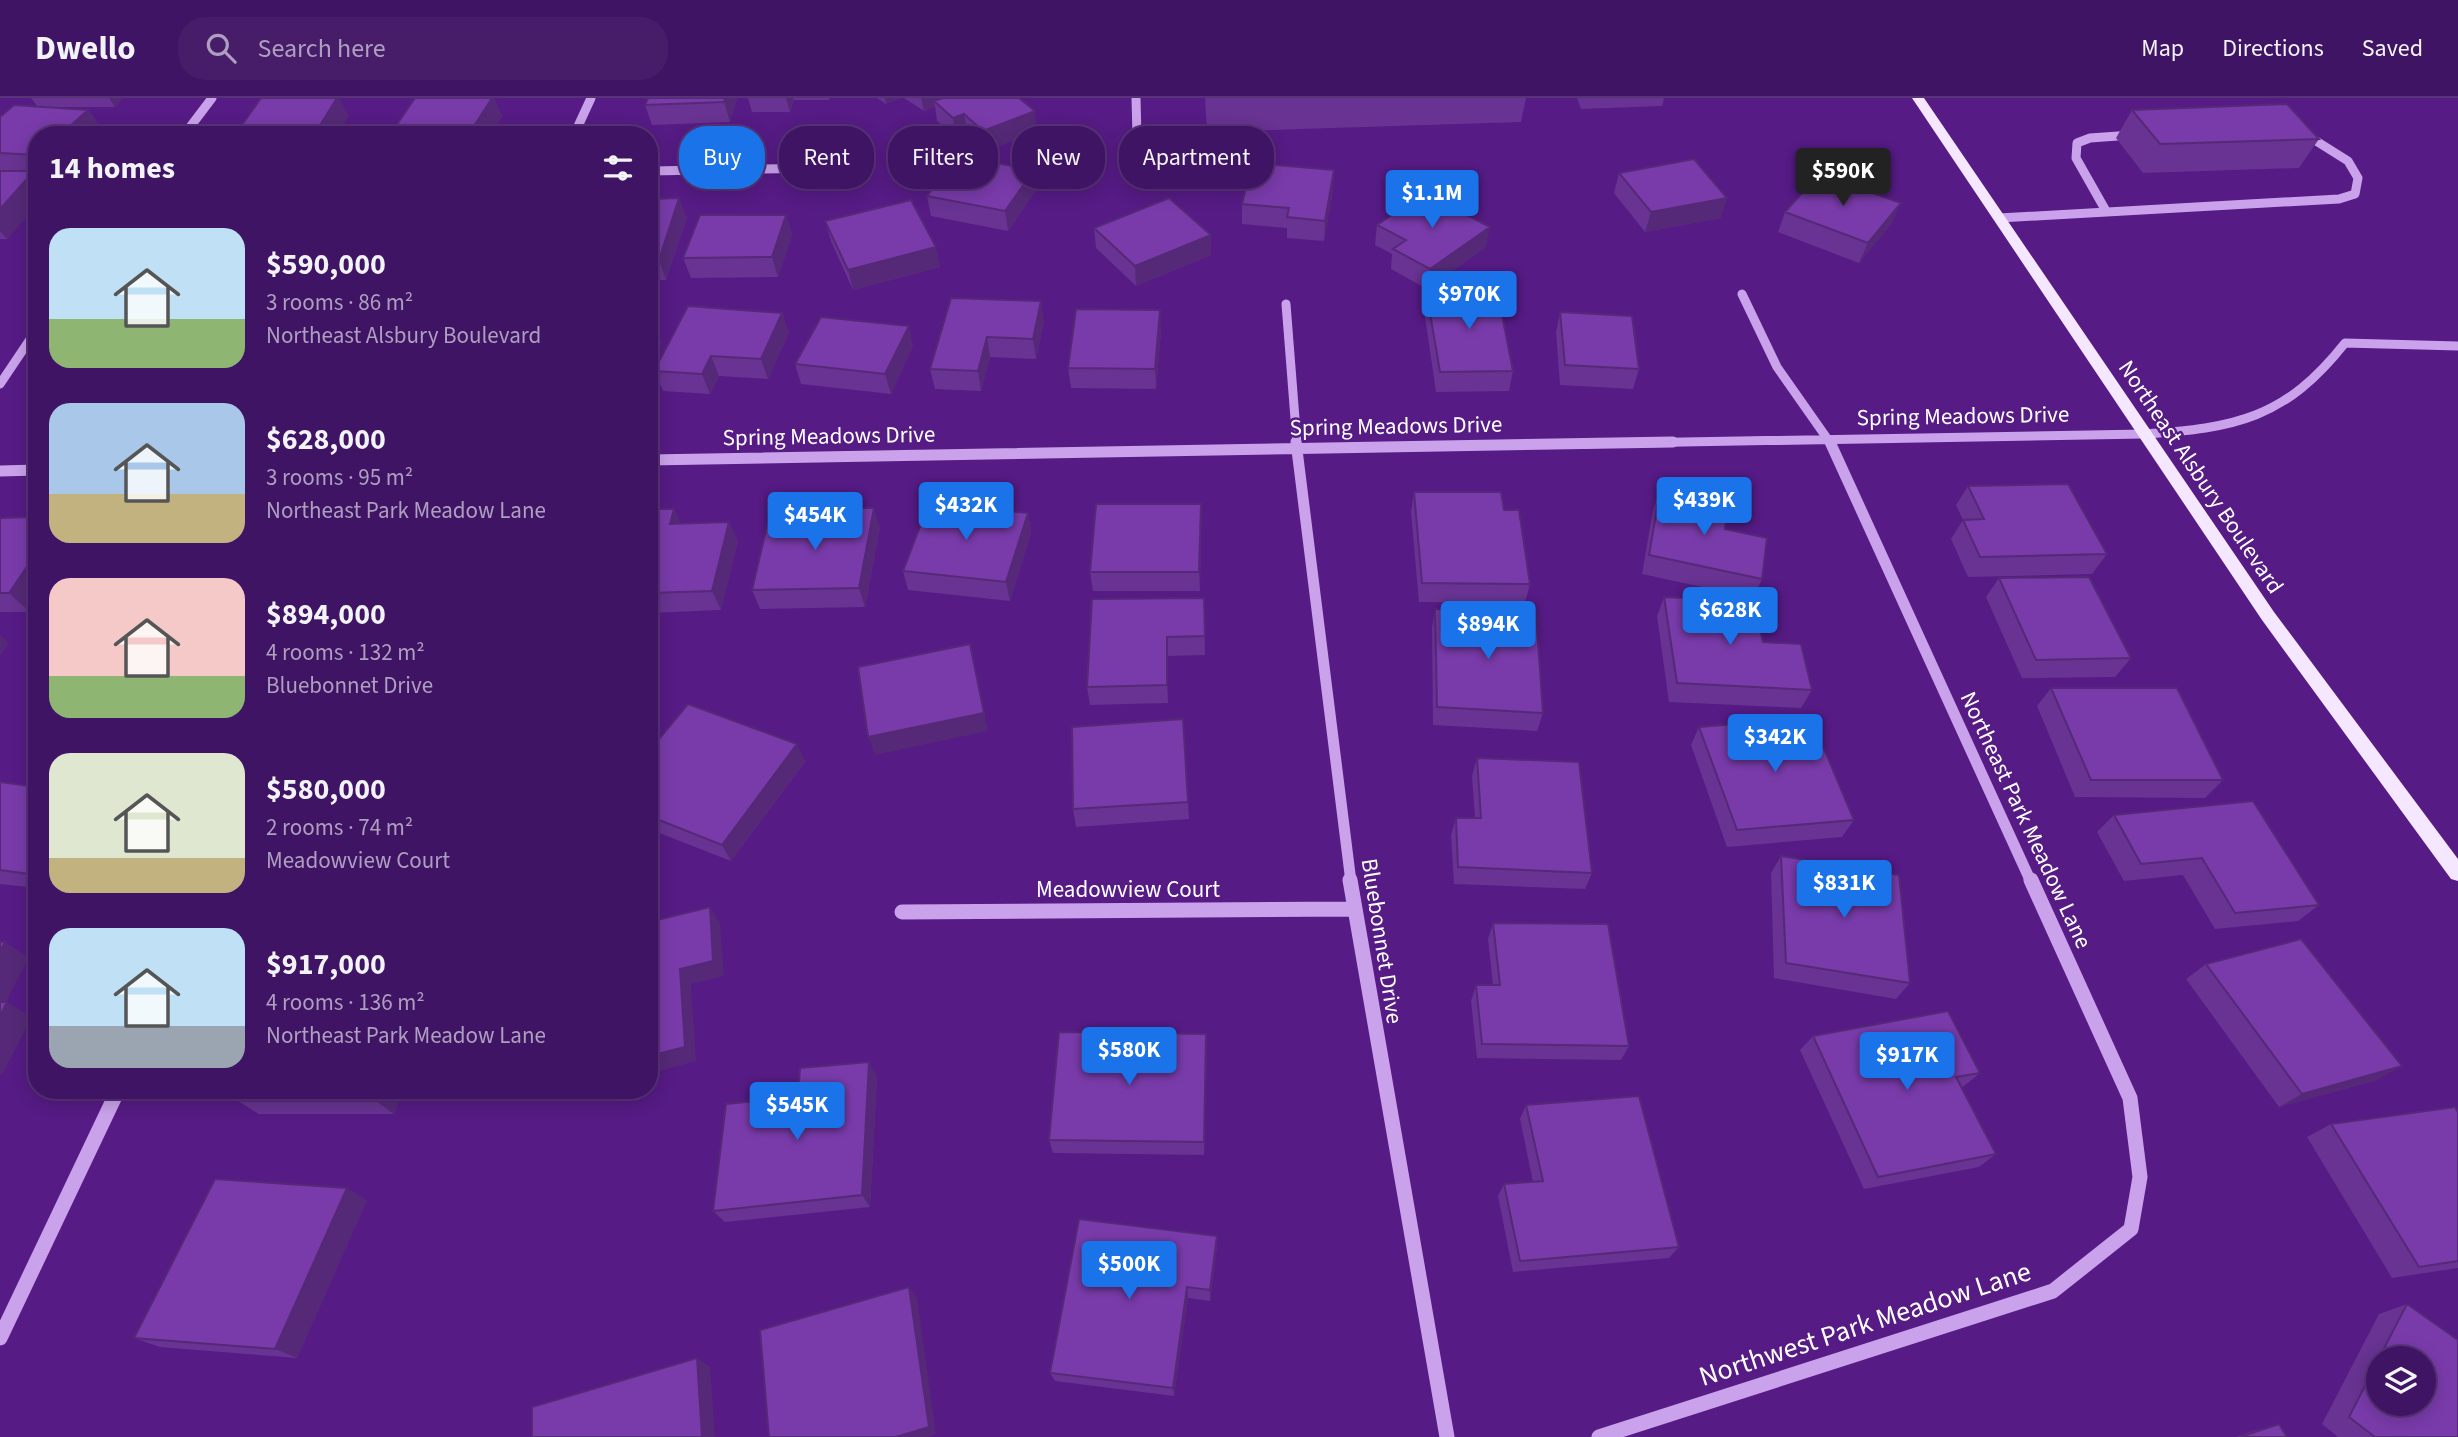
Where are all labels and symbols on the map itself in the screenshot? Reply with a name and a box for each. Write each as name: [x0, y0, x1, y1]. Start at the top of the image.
pin: $590K: [1794, 148, 1892, 208]
pin: $1.1M: [1383, 170, 1481, 230]
pin: $970K: [1420, 272, 1518, 331]
street label: Northeast Alsbury Boulevard: [2110, 354, 2292, 600]
street label: Spring Meadows Drive: [1856, 398, 2070, 434]
street label: Spring Meadows Drive: [1289, 408, 1503, 444]
street label: Spring Meadows Drive: [722, 418, 936, 454]
pin: $439K: [1655, 478, 1753, 537]
pin: $432K: [917, 482, 1015, 542]
pin: $454K: [766, 492, 864, 552]
pin: $628K: [1681, 588, 1779, 647]
pin: $894K: [1439, 602, 1537, 661]
street label: Northeast Park Meadow Lane: [1952, 686, 2100, 954]
pin: $342K: [1726, 714, 1824, 774]
street label: Bluebonnet Drive: [1353, 856, 1411, 1026]
pin: $831K: [1795, 860, 1893, 920]
street label: Meadowview Court: [1036, 873, 1220, 906]
pin: $580K: [1080, 1028, 1178, 1087]
pin: $917K: [1858, 1032, 1956, 1092]
pin: $545K: [748, 1082, 846, 1142]
pin: $500K: [1080, 1242, 1178, 1301]
street label: Northwest Park Meadow Lane: [1694, 1251, 2036, 1397]

